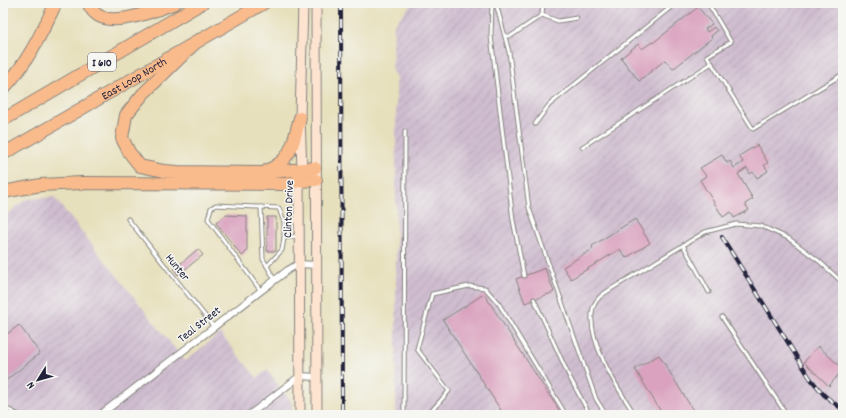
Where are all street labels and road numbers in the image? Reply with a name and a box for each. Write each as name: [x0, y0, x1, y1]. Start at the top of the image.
road number: I 610: [88, 53, 116, 71]
street label: East Loop North: [99, 54, 170, 105]
street label: Clinton Drive: [280, 180, 299, 238]
street label: Hunter: [160, 251, 194, 286]
street label: Teal Street: [175, 303, 225, 347]

